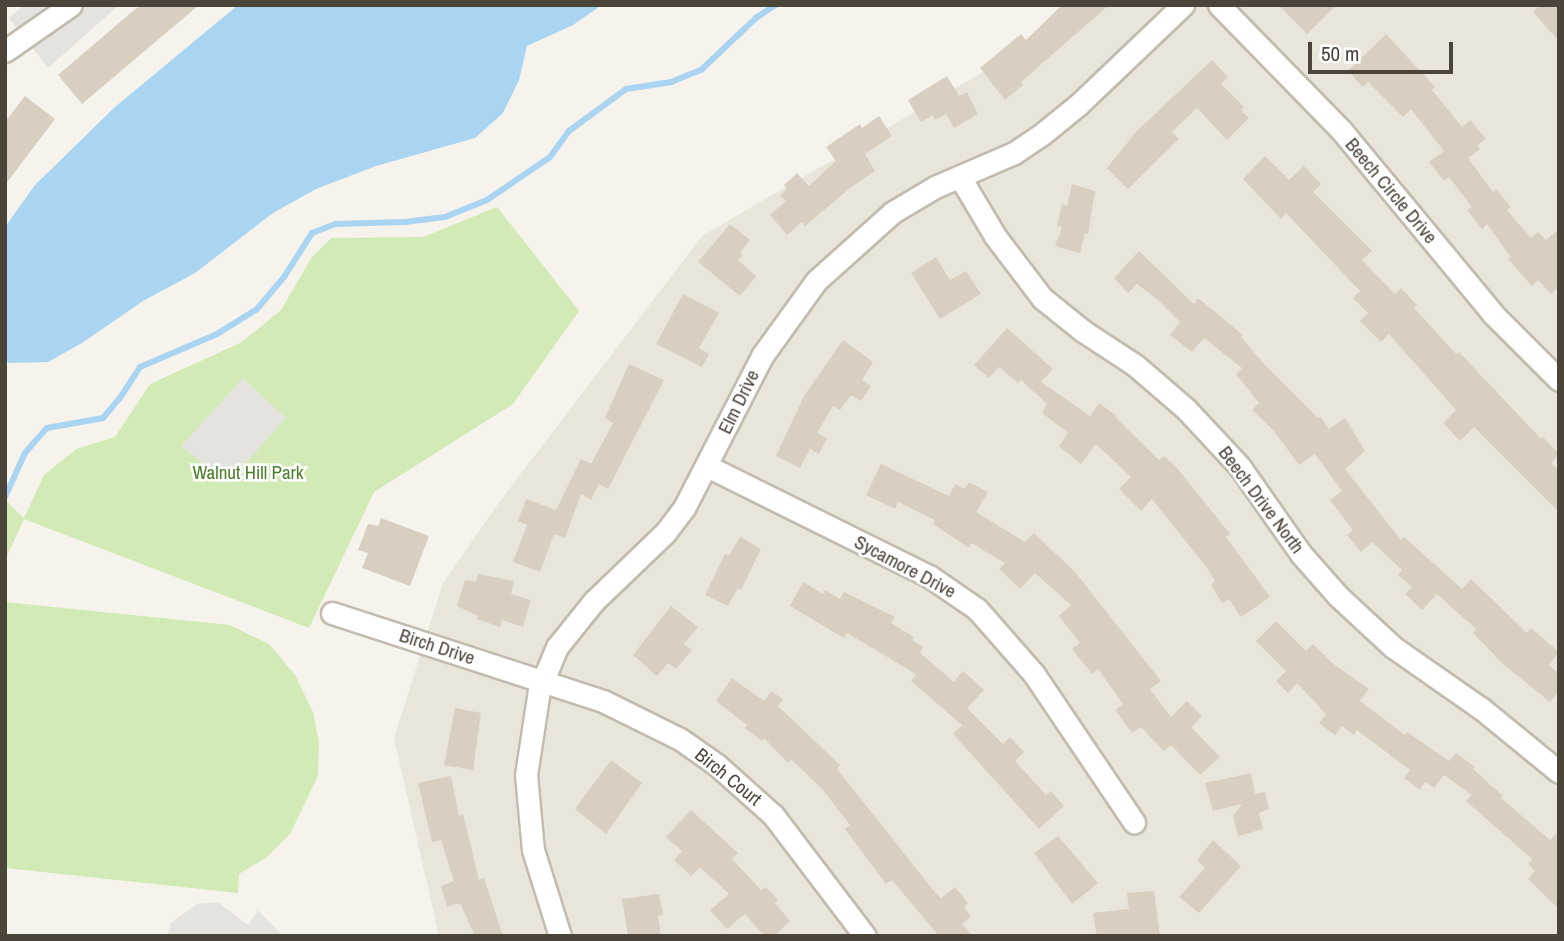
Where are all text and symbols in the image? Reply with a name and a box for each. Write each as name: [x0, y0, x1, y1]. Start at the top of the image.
scale bar: [1312, 28, 1457, 72]
text: 50 m: [1321, 39, 1359, 68]
street label: Beech Circle Drive: [1340, 134, 1442, 248]
street label: Elm Drive: [714, 366, 764, 438]
street label: Beech Drive North: [1213, 442, 1309, 558]
park label: Walnut Hill Park: [192, 462, 304, 484]
street label: Sycamore Drive: [850, 531, 960, 603]
street label: Birch Drive: [396, 624, 478, 670]
street label: Birch Court: [690, 743, 766, 811]

